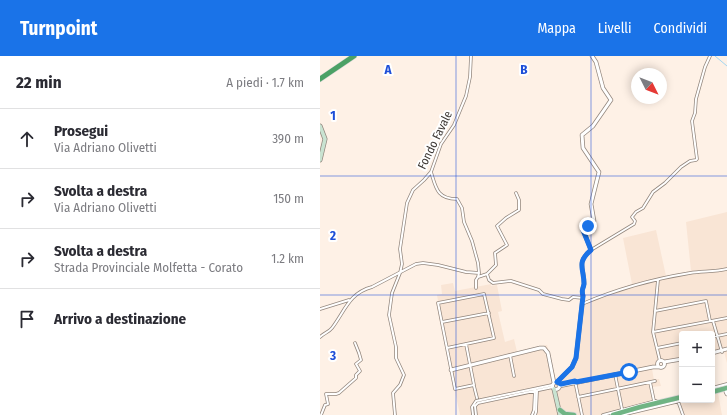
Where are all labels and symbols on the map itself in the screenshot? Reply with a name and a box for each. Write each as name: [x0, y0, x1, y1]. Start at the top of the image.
text: A: [383, 62, 392, 77]
text: B: [520, 62, 528, 77]
north arrow: [631, 68, 667, 104]
text: 1: [330, 108, 336, 123]
street label: Fondo Favale: [415, 108, 455, 171]
route end: [579, 217, 597, 235]
text: 2: [329, 228, 336, 243]
text: 3: [329, 348, 336, 363]
route start: [620, 363, 638, 381]

